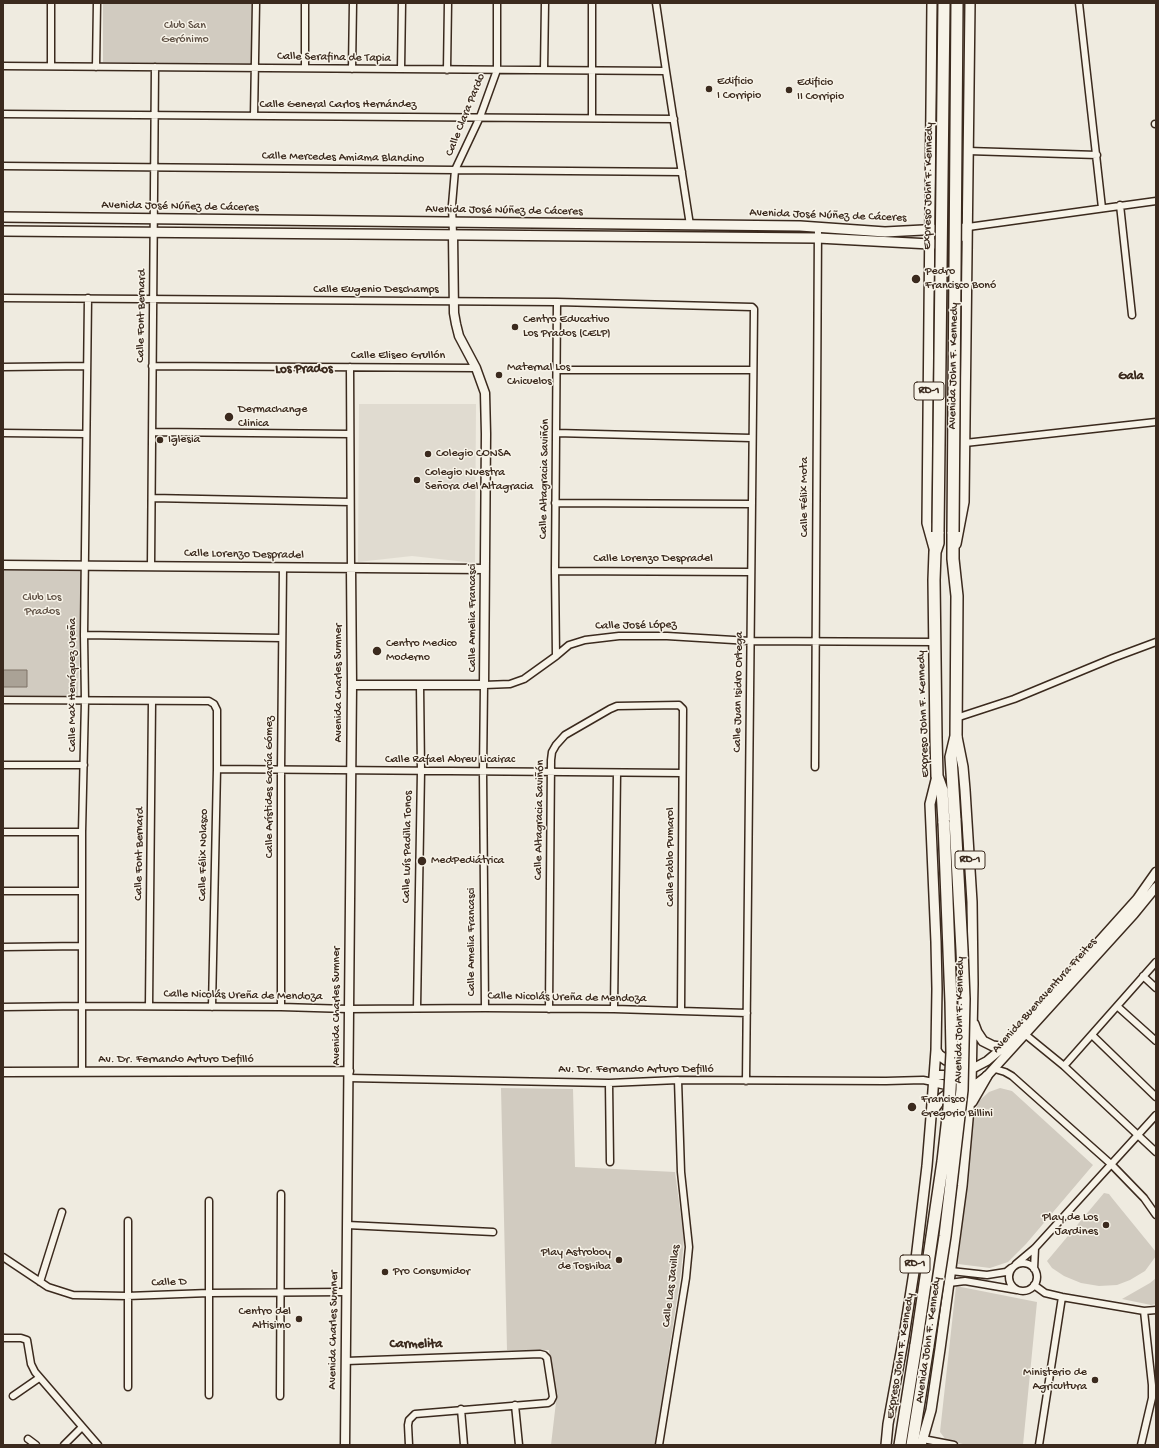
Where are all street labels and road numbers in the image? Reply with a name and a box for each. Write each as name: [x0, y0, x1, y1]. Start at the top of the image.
street label: Calle Serafina de Tapia: [277, 50, 391, 66]
street label: Calle Clara Pardo: [443, 72, 489, 158]
street label: Calle General Carlos Hernández: [260, 98, 416, 112]
street label: Expreso John F. Kennedy: [921, 122, 937, 250]
street label: Calle Mercedes Amiama Blandino: [262, 149, 424, 167]
street label: Avenida José Núñez de Cáceres: [101, 198, 259, 216]
street label: Avenida José Núñez de Cáceres: [425, 202, 583, 220]
street label: Avenida José Núñez de Cáceres: [749, 206, 907, 226]
street label: Calle Font Bernard: [134, 269, 150, 363]
street label: Calle Eugenio Deschamps: [313, 283, 439, 297]
street label: Avenida John F. Kennedy: [946, 302, 962, 430]
street label: Calle Eliseo Grullón: [351, 349, 445, 363]
road number: RD-1: [914, 382, 944, 400]
street label: Calle Altagracia Saviñón: [537, 419, 553, 539]
street label: Calle Félix Mota: [798, 457, 812, 537]
street label: Calle Lorenzo Despradel: [184, 547, 304, 563]
street label: Calle Lorenzo Despradel: [593, 552, 713, 566]
street label: Calle Amelia Francasci: [466, 564, 480, 672]
street label: Calle Max Henríquez Ureña: [66, 618, 80, 752]
street label: Calle José López: [595, 618, 677, 634]
street label: Avenida Charles Sumner: [332, 623, 346, 743]
street label: Calle Juan Isidro Ortega: [731, 631, 747, 753]
street label: Expreso John F. Kennedy: [915, 650, 933, 778]
street label: Calle Arístides García Gómez: [263, 716, 277, 858]
street label: Calle Rafael Abreu Licairac: [385, 753, 515, 767]
street label: Calle Altagracia Saviñón: [532, 760, 548, 880]
street label: Calle Luís Padilla Tonos: [400, 791, 416, 903]
street label: Calle Font Bernard: [132, 807, 148, 901]
street label: Calle Pablo Pumarol: [664, 807, 678, 907]
street label: Calle Félix Nolasco: [196, 809, 212, 901]
road number: RD-1: [955, 851, 985, 869]
street label: Calle Amelia Francasci: [465, 888, 479, 996]
street label: Avenida Buenaventura Freites: [990, 935, 1100, 1057]
street label: Avenida Charles Sumner: [330, 946, 344, 1066]
street label: Avenida John F. Kennedy: [952, 956, 968, 1084]
street label: Calle Nicolás Ureña de Mendoza: [163, 987, 323, 1005]
street label: Calle Nicolás Ureña de Mendoza: [487, 989, 647, 1007]
street label: Av. Dr. Fernando Arturo Defilló: [98, 1053, 254, 1067]
street label: Av. Dr. Fernando Arturo Defilló: [558, 1063, 714, 1077]
street label: Calle Las Javillas: [660, 1244, 684, 1328]
road number: RD-1: [900, 1255, 930, 1273]
street label: Avenida Charles Sumner: [326, 1270, 342, 1390]
street label: Calle D: [151, 1275, 187, 1291]
street label: Avenida John F. Kennedy: [913, 1276, 945, 1404]
street label: Expreso John F. Kennedy: [884, 1292, 918, 1420]

